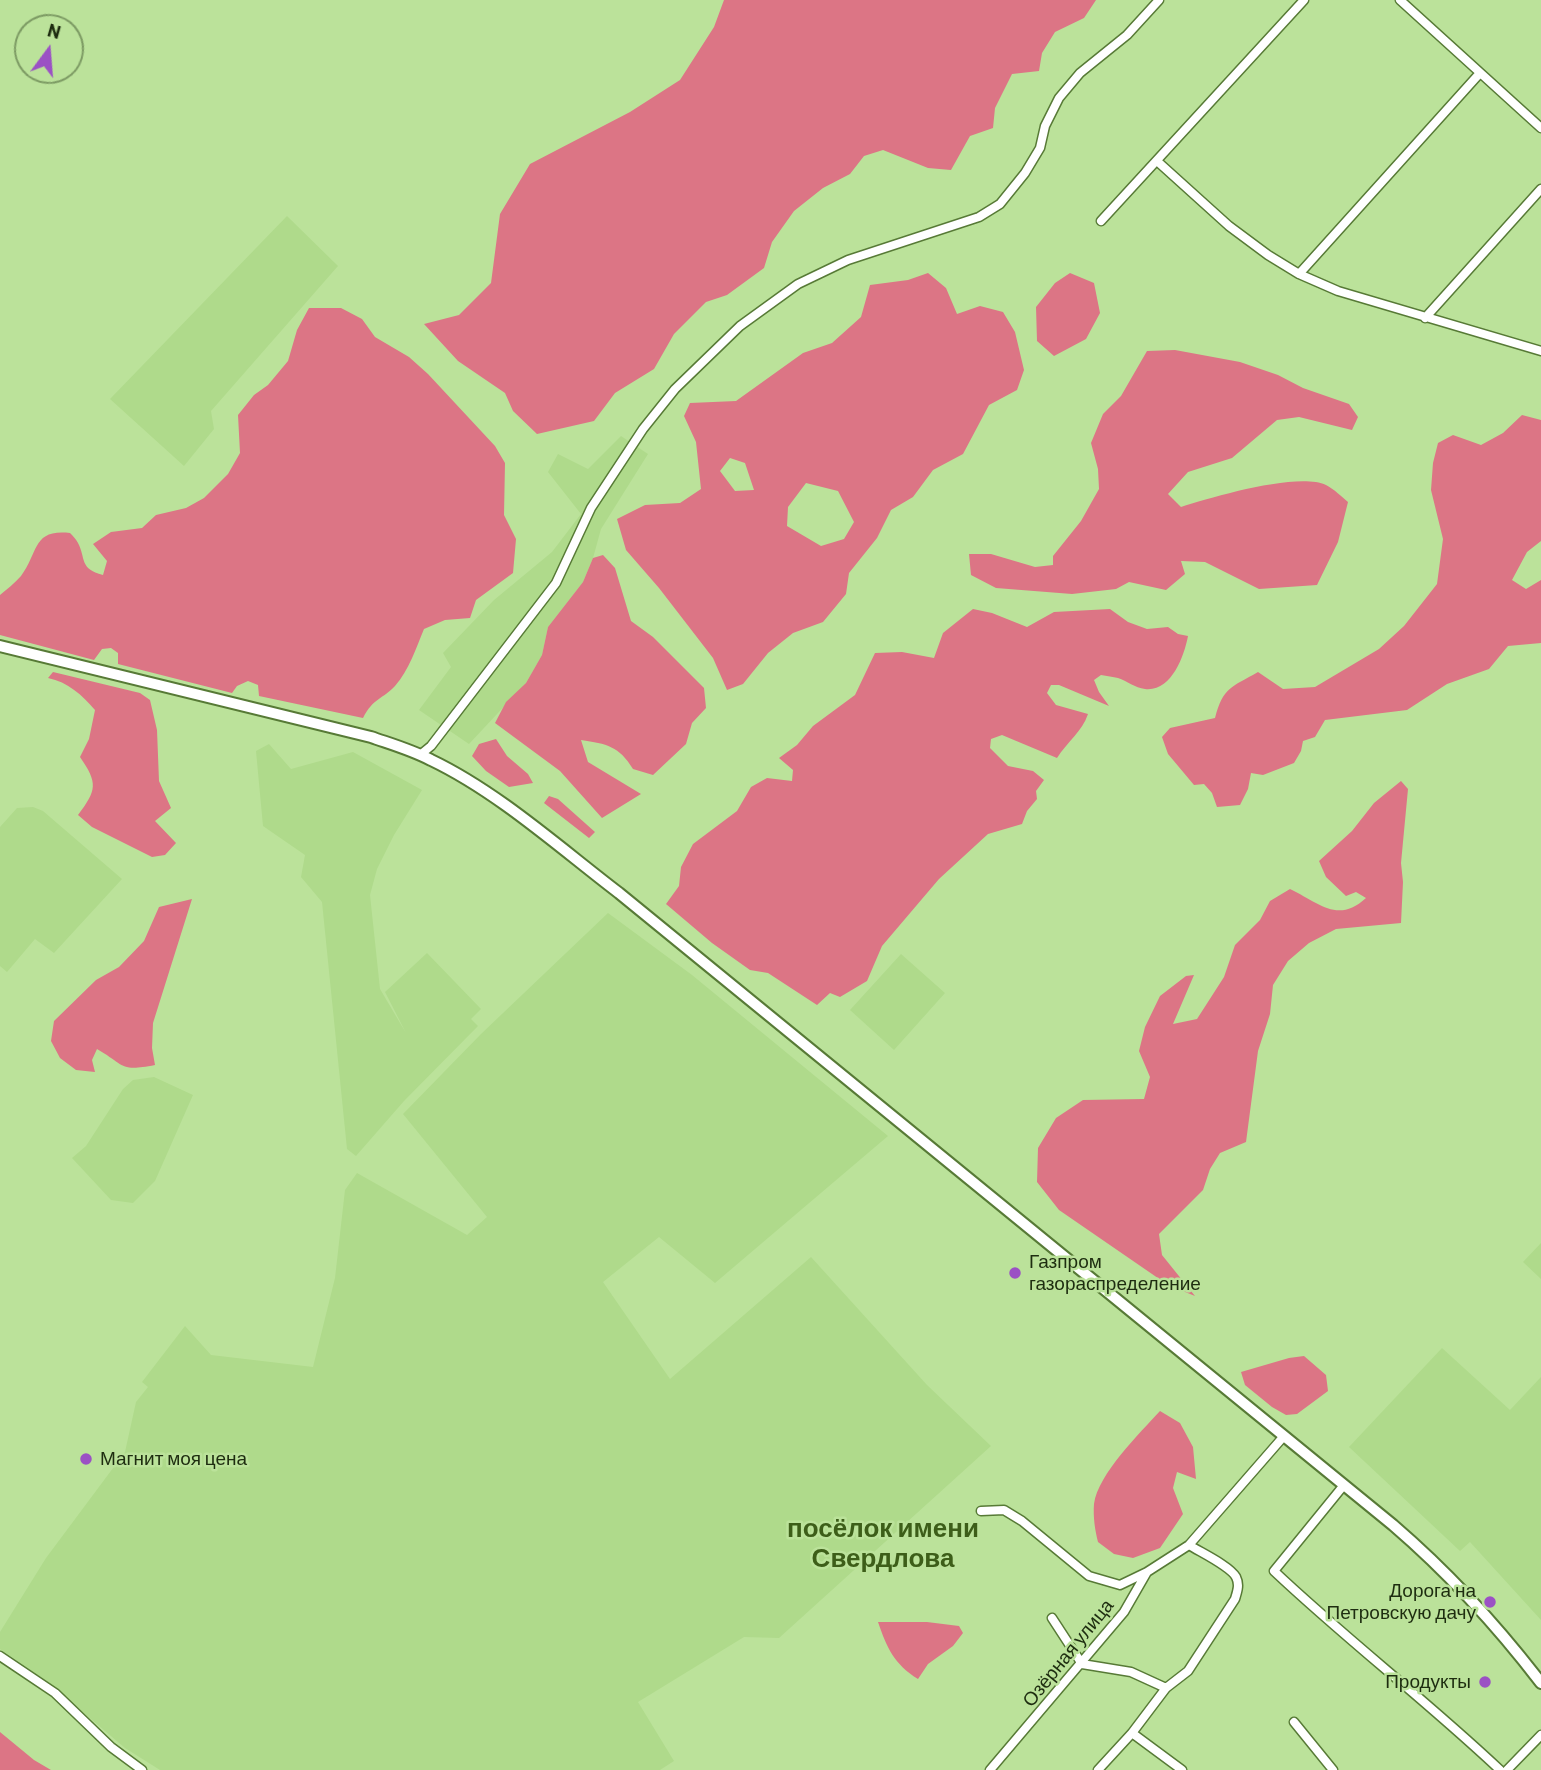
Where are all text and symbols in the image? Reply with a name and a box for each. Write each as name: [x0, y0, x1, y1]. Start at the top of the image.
north arrow: [14, 14, 84, 84]
text: N: [45, 17, 64, 43]
place label: Газпром газораспределение: [1029, 1251, 1201, 1295]
marker: Газпром газораспределение: [1007, 1265, 1023, 1281]
place label: Магнит моя цена: [100, 1448, 247, 1470]
marker: Магнит моя цена: [78, 1451, 94, 1467]
district label: посёлок имени Свердлова: [787, 1512, 979, 1574]
place label: Дорога на Петровскую дачу: [1326, 1580, 1476, 1624]
marker: Дорога на Петровскую дачу: [1482, 1594, 1498, 1610]
street label: Озёрная улица: [1018, 1595, 1118, 1711]
place label: Продукты: [1385, 1671, 1471, 1693]
marker: Продукты: [1477, 1674, 1493, 1690]

